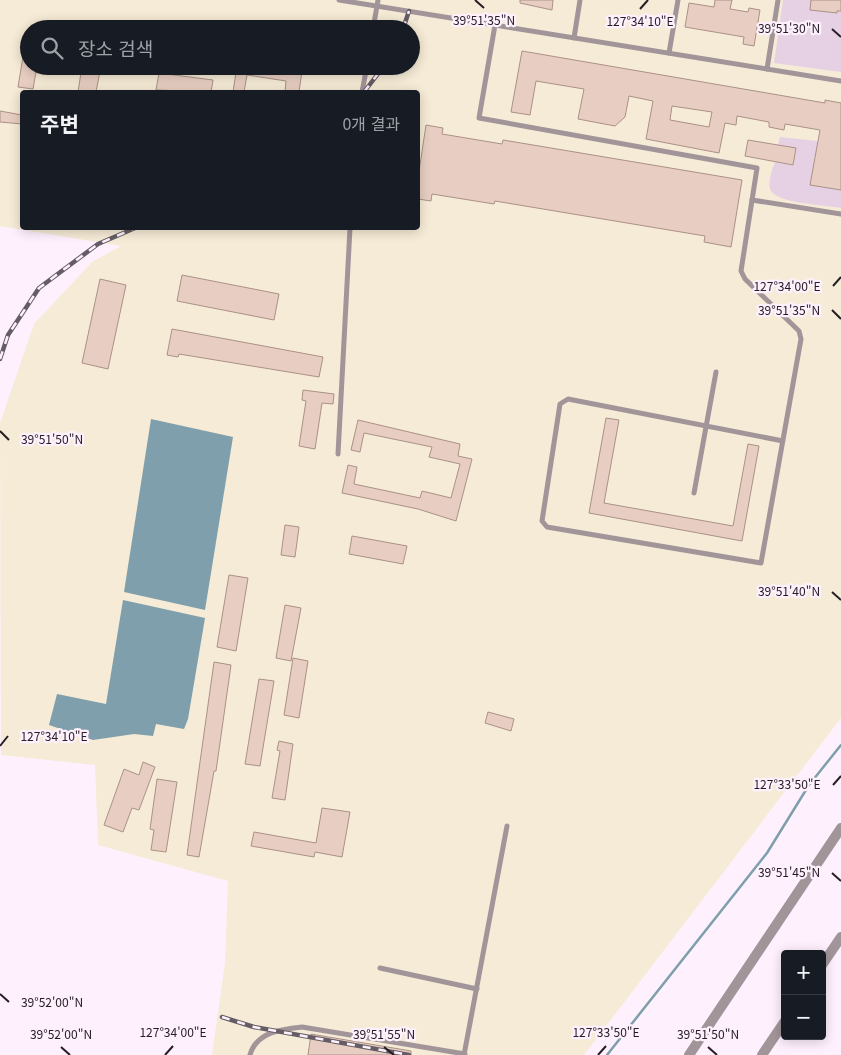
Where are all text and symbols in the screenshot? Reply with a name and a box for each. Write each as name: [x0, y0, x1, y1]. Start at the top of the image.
text: 39°51'35"N: [453, 11, 515, 28]
text: 127°34'10"E: [606, 12, 674, 29]
text: 39°51'30"N: [758, 19, 820, 36]
search box: [20, 20, 420, 75]
icon: search: [38, 34, 66, 62]
text: 장소 검색: [78, 34, 153, 61]
text: 주변: [40, 108, 79, 138]
text: 0개 결과: [342, 111, 400, 135]
text: 127°34'00"E: [753, 277, 821, 294]
text: 39°51'35"N: [758, 301, 820, 318]
text: 39°51'50"N: [21, 430, 83, 447]
text: 39°51'40"N: [758, 582, 820, 599]
text: 127°34'10"E: [20, 727, 88, 744]
text: 127°33'50"E: [753, 775, 821, 792]
text: 39°51'45"N: [758, 863, 820, 880]
map controls: [781, 950, 826, 1040]
button: +: [781, 950, 826, 995]
text: 39°52'00"N: [21, 993, 83, 1010]
button: −: [781, 995, 826, 1040]
text: 127°34'00"E: [139, 1023, 207, 1040]
text: 127°33'50"E: [572, 1023, 640, 1040]
text: 39°52'00"N: [30, 1025, 92, 1042]
text: 39°51'55"N: [353, 1025, 415, 1042]
text: 39°51'50"N: [677, 1025, 739, 1042]

